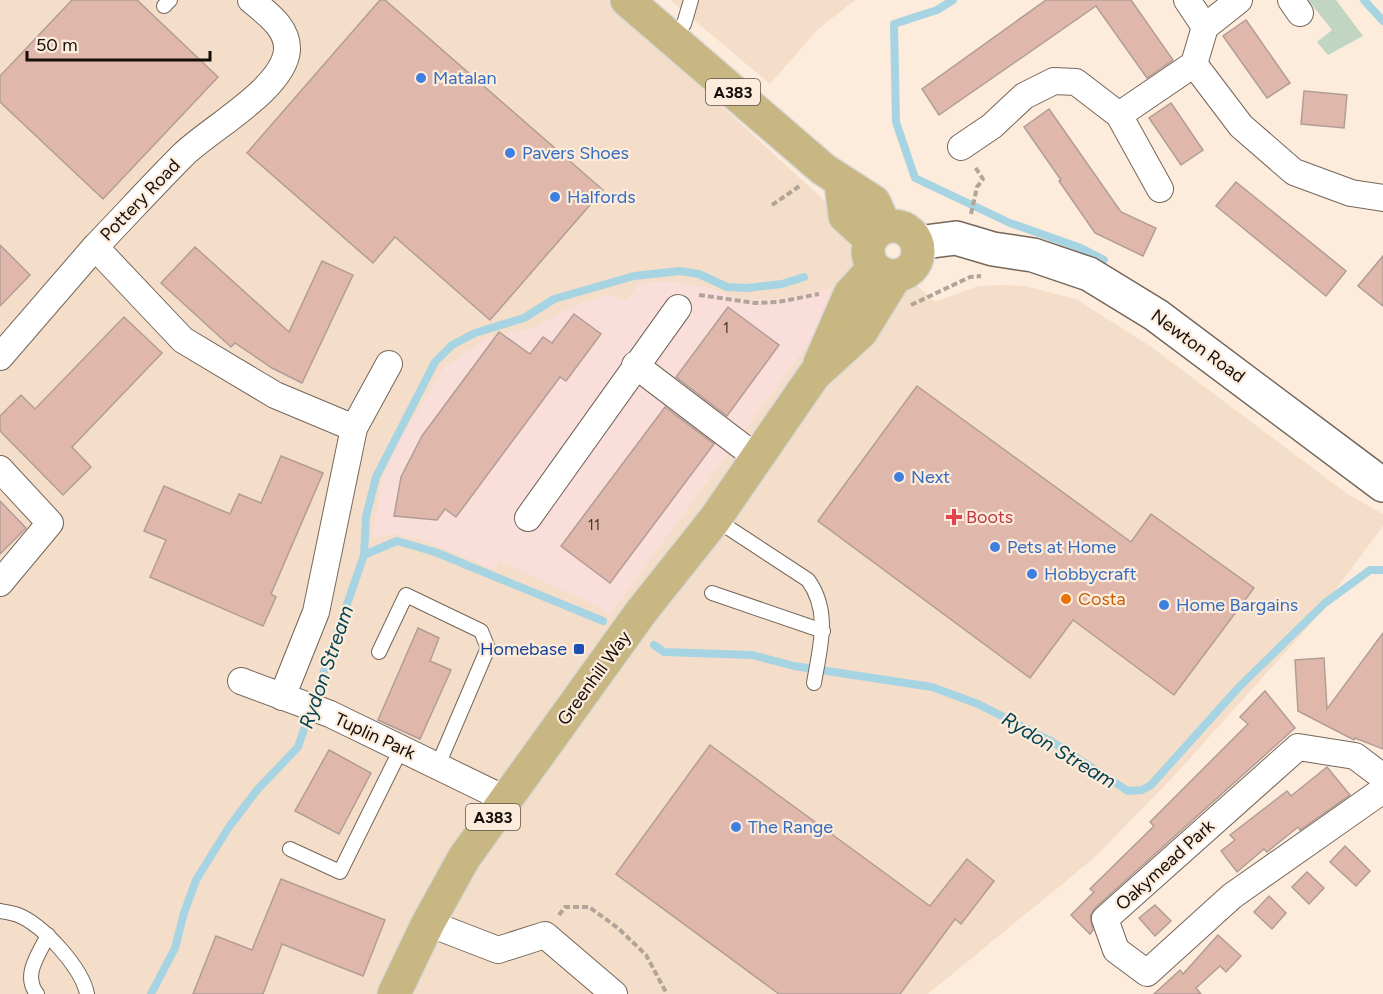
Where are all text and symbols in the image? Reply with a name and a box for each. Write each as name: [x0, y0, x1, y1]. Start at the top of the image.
scale bar: [27, 24, 210, 62]
text: 50 m: [36, 34, 78, 56]
place label: Matalan: [433, 67, 497, 89]
marker: Matalan: [414, 71, 428, 85]
road number: A383: [706, 79, 760, 105]
place label: Pavers Shoes: [522, 142, 629, 164]
marker: Pavers Shoes: [503, 146, 517, 160]
street label: Pottery Road: [95, 154, 185, 246]
place label: Halfords: [567, 186, 636, 208]
marker: Halfords: [548, 190, 562, 204]
street label: Newton Road: [1147, 305, 1249, 387]
house number: 1: [723, 319, 729, 337]
place label: Next: [911, 466, 950, 488]
marker: Next: [892, 470, 906, 484]
place label: Boots: [966, 506, 1013, 528]
marker: Boots: [947, 510, 961, 524]
house number: 11: [588, 516, 600, 534]
place label: Pets at Home: [1007, 536, 1116, 558]
marker: Pets at Home: [988, 540, 1002, 554]
place label: Hobbycraft: [1044, 563, 1137, 585]
marker: Hobbycraft: [1025, 567, 1039, 581]
place label: Costa: [1078, 588, 1126, 610]
marker: Costa: [1059, 592, 1073, 606]
place label: Home Bargains: [1176, 594, 1298, 616]
marker: Home Bargains: [1157, 598, 1171, 612]
water label: Rydon Stream: [294, 602, 358, 732]
street label: Greenhill Way: [552, 626, 636, 729]
place label: Homebase: [480, 638, 567, 660]
marker: Homebase: [572, 642, 586, 656]
water label: Rydon Stream: [998, 707, 1120, 793]
street label: Tuplin Park: [331, 708, 419, 764]
road number: A383: [466, 804, 520, 830]
street label: Oakymead Park: [1111, 815, 1219, 915]
place label: The Range: [748, 816, 833, 838]
marker: The Range: [729, 820, 743, 834]

